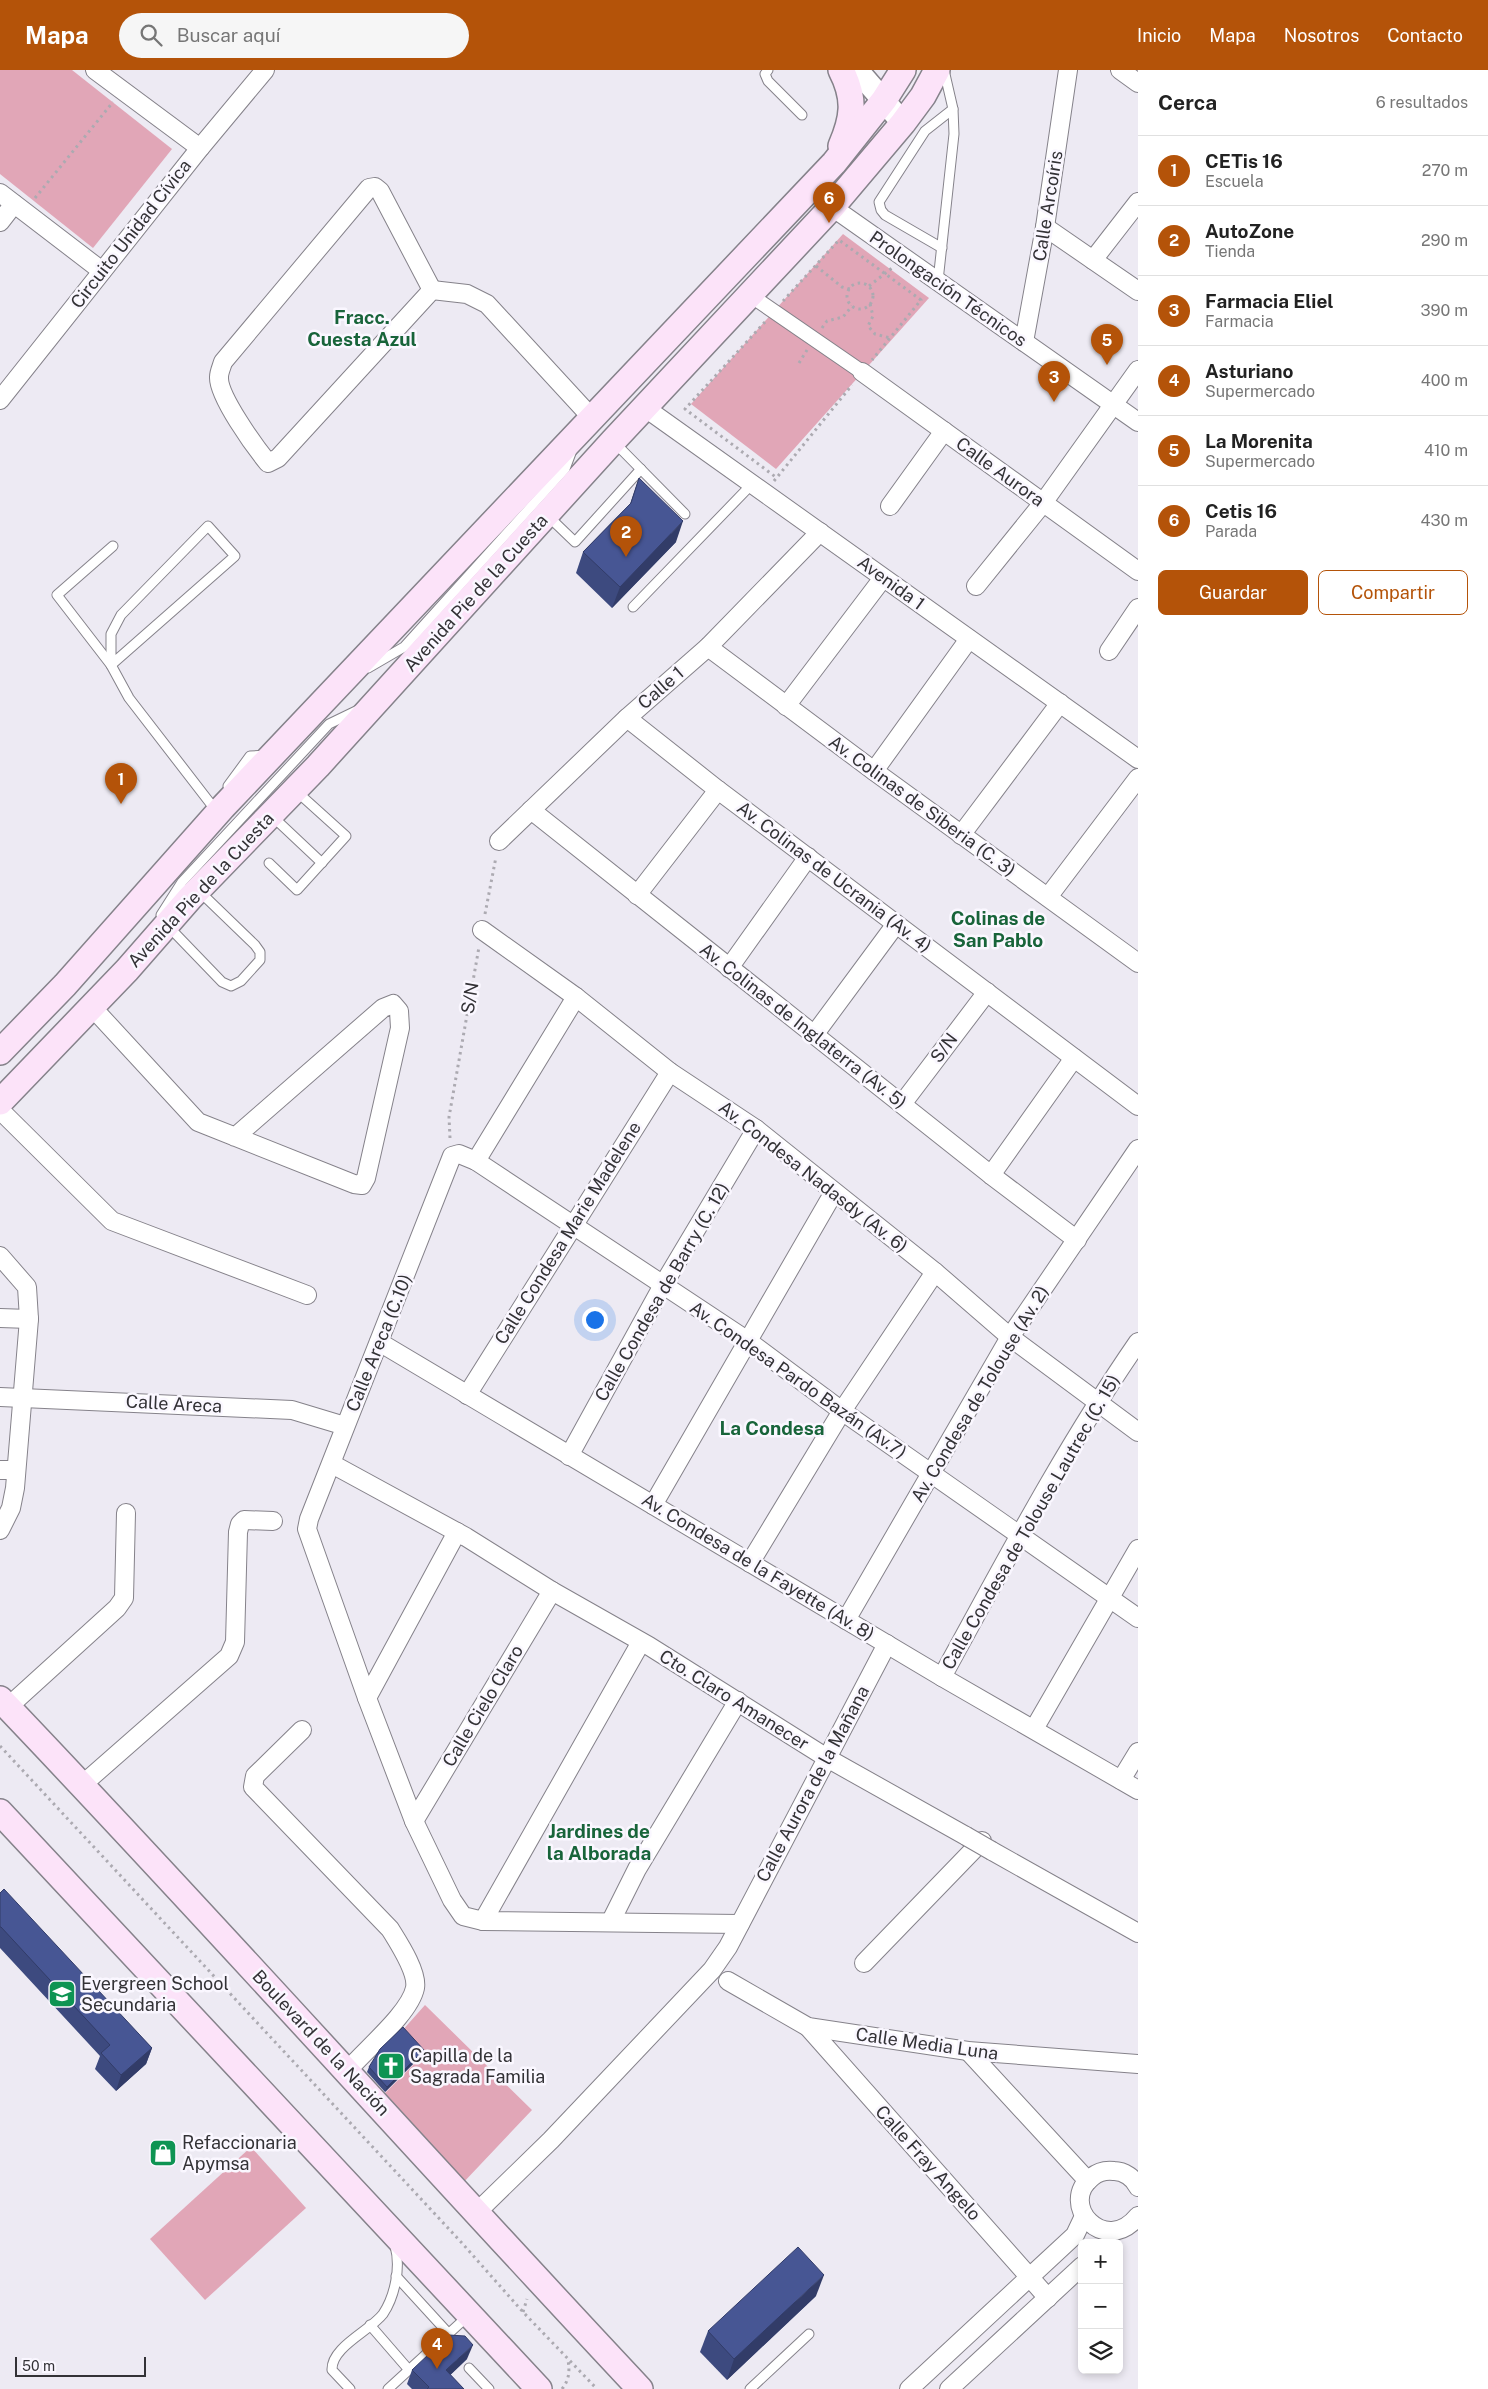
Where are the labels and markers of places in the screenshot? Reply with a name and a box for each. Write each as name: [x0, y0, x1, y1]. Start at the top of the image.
pin: 6: [813, 182, 845, 223]
pin: 5: [1091, 324, 1123, 365]
pin: 3: [1038, 361, 1070, 402]
pin: 2: [610, 516, 642, 557]
pin: 1: [105, 763, 137, 804]
place label: Evergreen School Secundaria: [81, 1973, 229, 2015]
school or university icon: Evergreen School Secundaria: [47, 1979, 77, 2009]
place label: Capilla de la Sagrada Familia: [410, 2045, 545, 2087]
church icon: Capilla de la Sagrada Familia: [376, 2051, 406, 2081]
place label: Refaccionaria Apymsa: [182, 2132, 297, 2174]
shop icon: Refaccionaria Apymsa: [148, 2138, 178, 2168]
pin: 4: [421, 2328, 453, 2369]

